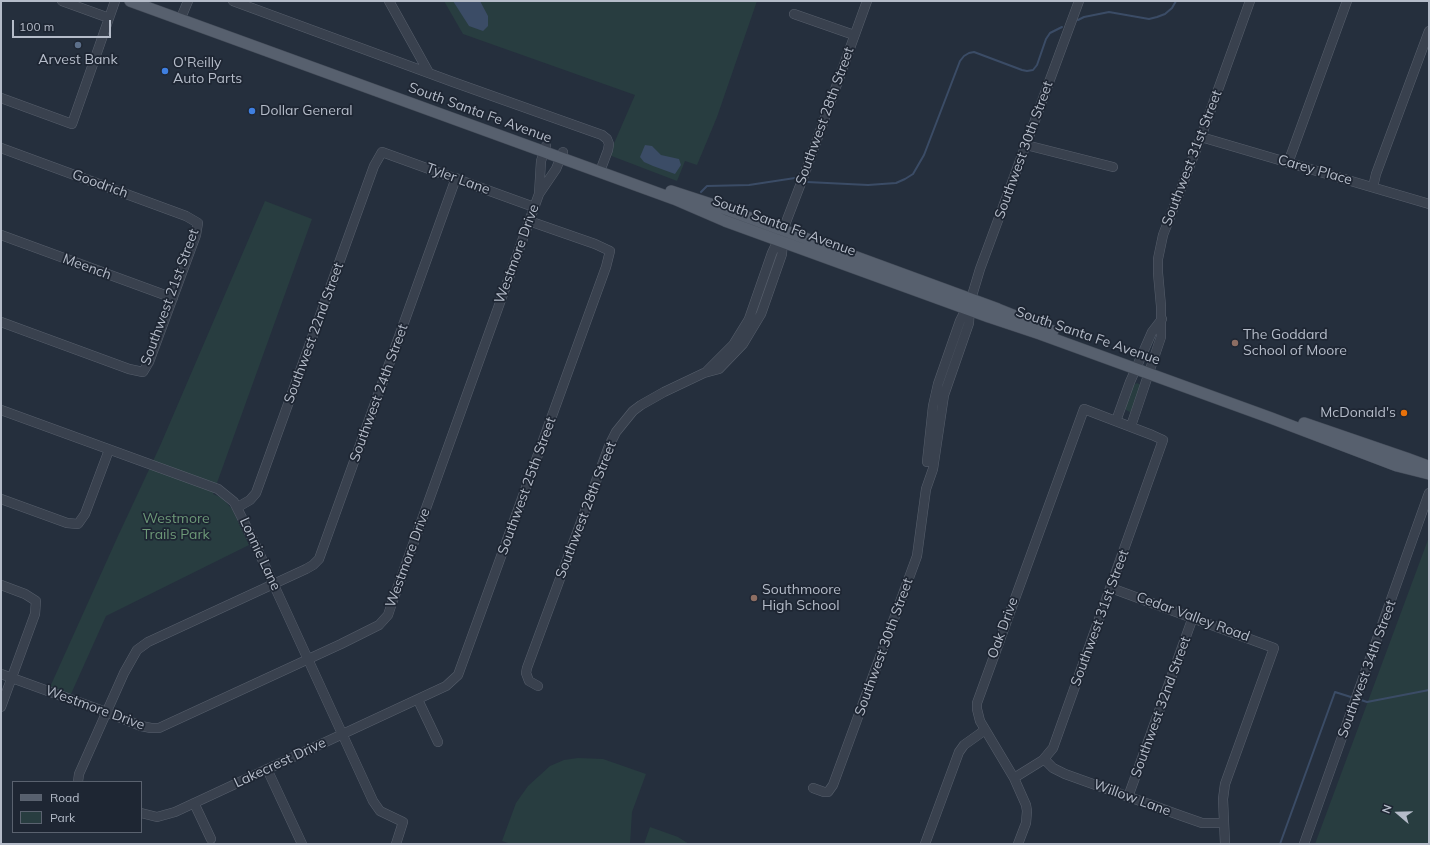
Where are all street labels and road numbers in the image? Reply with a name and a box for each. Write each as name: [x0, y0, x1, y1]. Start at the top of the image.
street label: Southwest 28th Street: [792, 45, 858, 187]
street label: South Santa Fe Avenue: [406, 79, 554, 147]
street label: Southwest 30th Street: [991, 79, 1057, 221]
street label: Southwest 31st Street: [1158, 88, 1226, 228]
street label: Carey Place: [1276, 151, 1354, 189]
street label: Tyler Lane: [424, 160, 492, 198]
street label: Goodrich: [70, 166, 130, 202]
street label: South Santa Fe Avenue: [710, 192, 858, 260]
street label: Westmore Drive: [491, 202, 543, 306]
street label: Southwest 21st Street: [138, 227, 202, 367]
street label: Meench: [60, 250, 114, 284]
street label: Southwest 22nd Street: [281, 260, 347, 406]
street label: South Santa Fe Avenue: [1014, 303, 1162, 369]
street label: Southwest 24th Street: [346, 322, 412, 464]
street label: Southwest 25th Street: [494, 415, 560, 557]
street label: Southwest 28th Street: [552, 439, 620, 581]
street label: Westmore Drive: [382, 506, 434, 610]
street label: Lonnie Lane: [236, 515, 284, 593]
street label: Southwest 31st Street: [1068, 548, 1132, 688]
street label: Southwest 30th Street: [851, 576, 917, 718]
street label: Cedar Valley Road: [1134, 589, 1252, 645]
street label: Oak Drive: [984, 595, 1022, 661]
street label: Southwest 34th Street: [1334, 598, 1400, 740]
street label: Southwest 32nd Street: [1128, 634, 1194, 780]
street label: Westmore Drive: [43, 682, 147, 734]
street label: Lakecrest Drive: [231, 734, 329, 792]
street label: Willow Lane: [1091, 776, 1173, 820]

